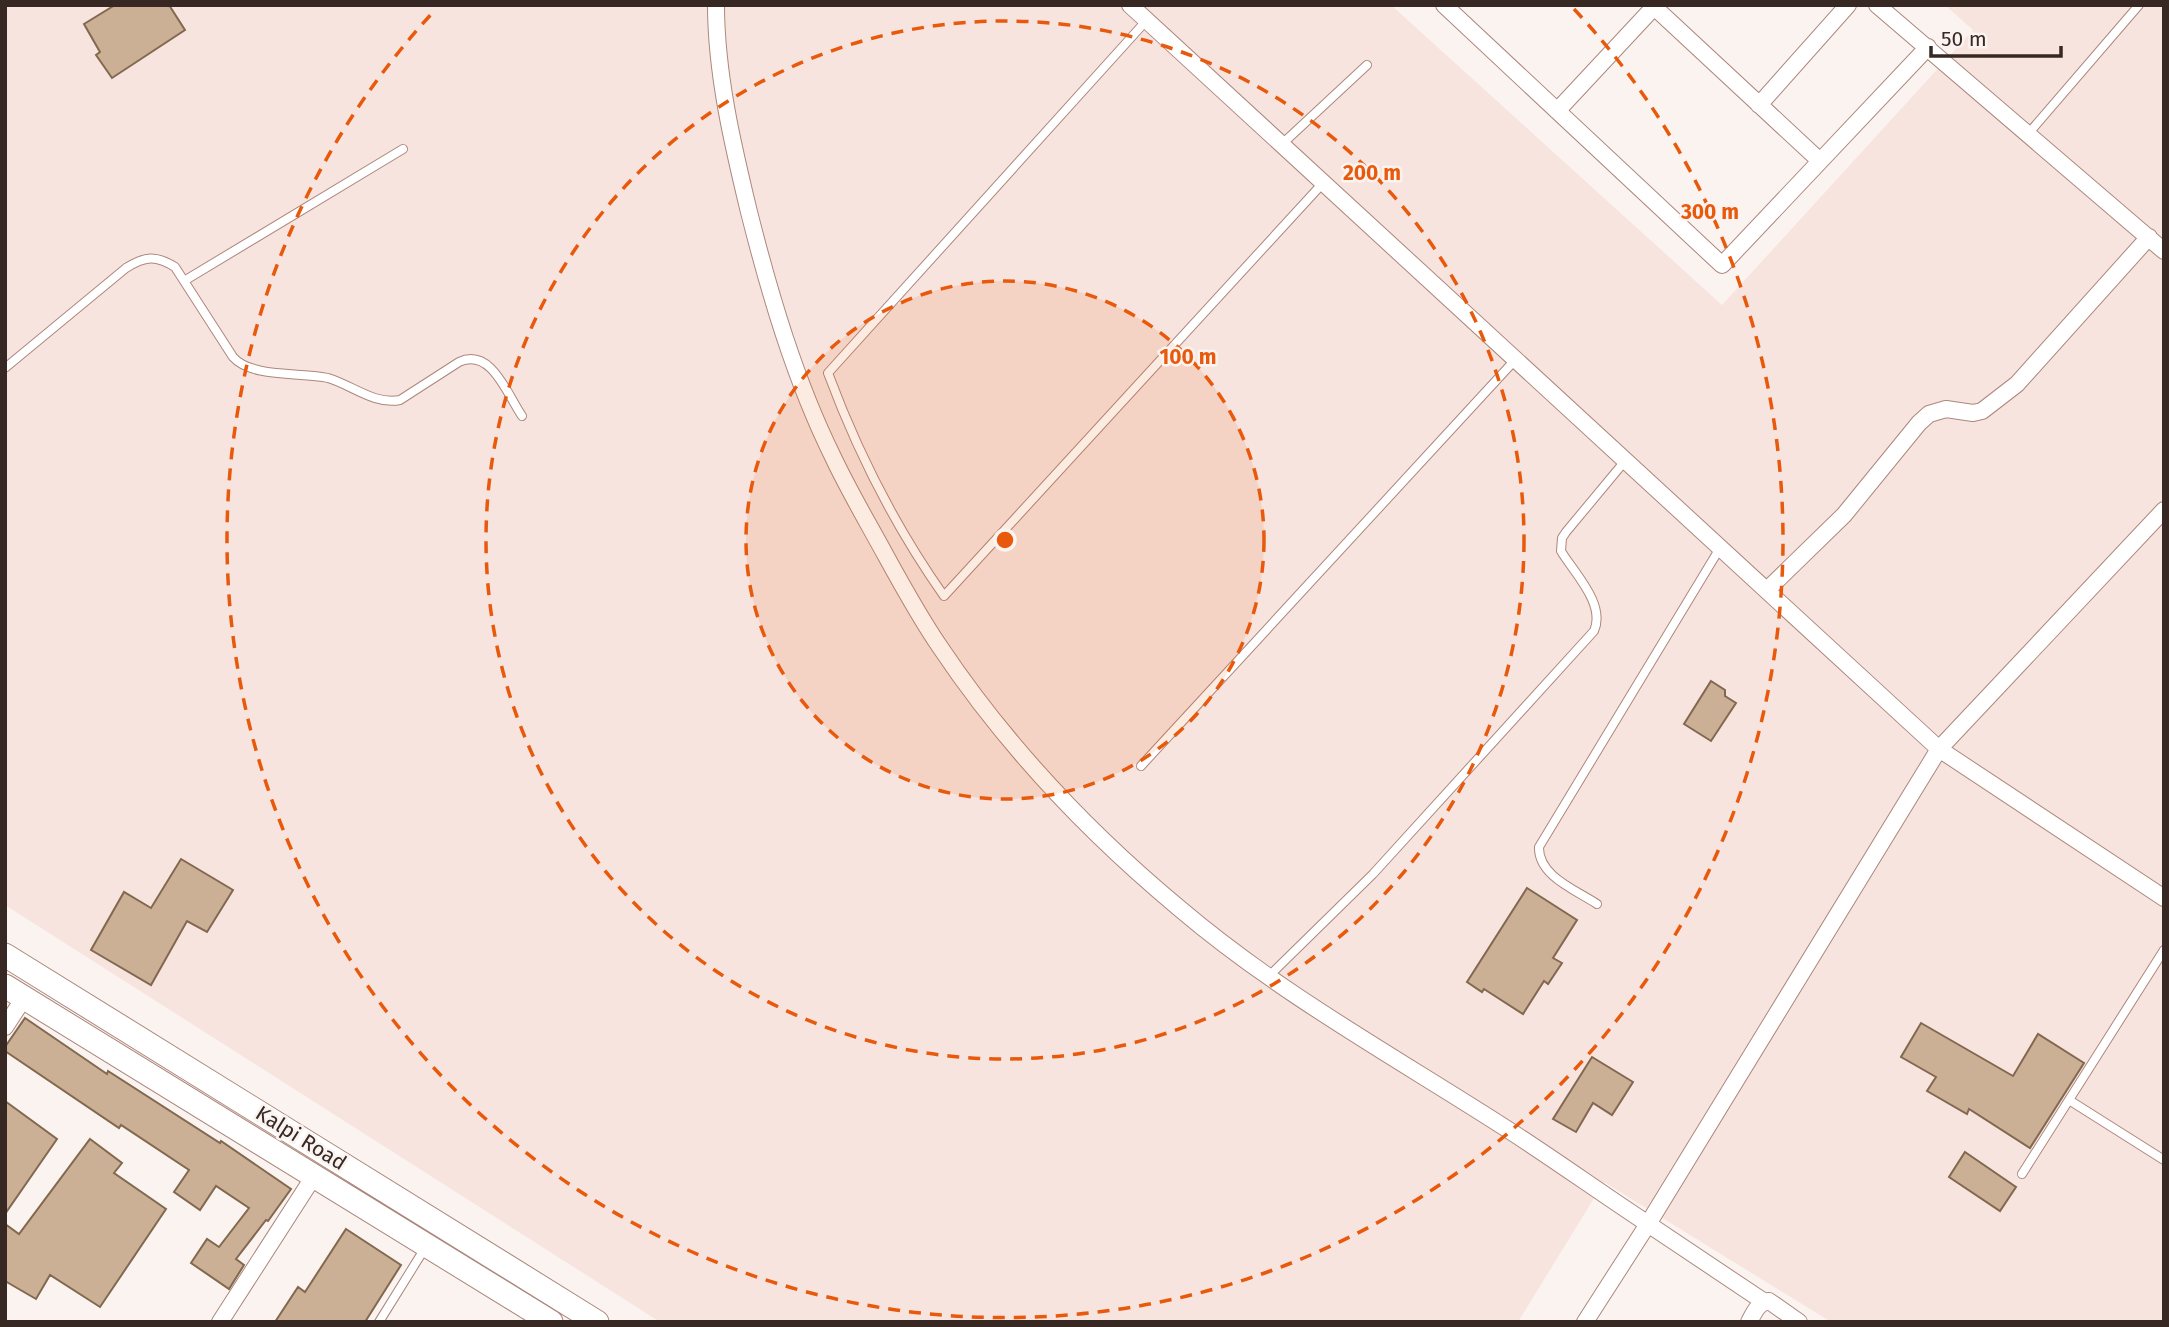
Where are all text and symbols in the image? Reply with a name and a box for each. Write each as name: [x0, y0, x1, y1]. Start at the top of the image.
scale bar: [1931, 14, 2060, 58]
text: 50 m: [1941, 26, 1987, 52]
text: 200 m: [1343, 160, 1401, 186]
text: 300 m: [1680, 199, 1739, 225]
text: 100 m: [1159, 344, 1217, 370]
centre of rings: [993, 528, 1017, 552]
street label: Kalpi Road: [251, 1100, 351, 1176]

